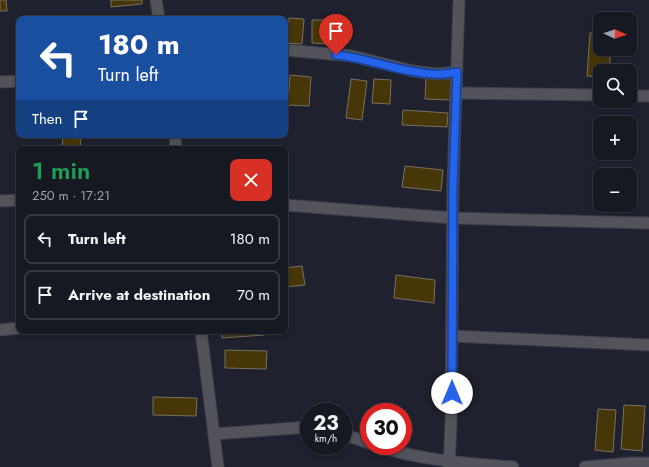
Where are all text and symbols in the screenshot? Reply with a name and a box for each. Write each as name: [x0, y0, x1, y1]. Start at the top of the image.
north arrow: [593, 12, 637, 56]
map controls: [593, 12, 637, 212]
pin: [319, 14, 353, 55]
icon: arrive: [325, 20, 347, 42]
text: 180 m: [98, 24, 180, 65]
icon: left: [32, 32, 84, 84]
text: Turn left: [98, 62, 158, 88]
button: search: [593, 64, 637, 108]
text: Then: [32, 108, 62, 130]
icon: arrive: [70, 108, 92, 130]
button: +: [593, 116, 637, 160]
text: 1 min: [32, 153, 90, 188]
button: close: [230, 159, 272, 201]
button: −: [593, 168, 637, 212]
text: 250 m · 17:21: [32, 186, 110, 205]
icon: left: [34, 228, 56, 250]
text: Turn left: [68, 228, 126, 250]
text: 180 m: [230, 228, 270, 250]
icon: arrive: [34, 284, 56, 306]
text: Arrive at destination: [68, 284, 210, 306]
text: 70 m: [237, 284, 270, 306]
position arrow: [431, 372, 473, 414]
speed limit sign: 30: [360, 403, 412, 455]
text: 23: [313, 409, 339, 438]
text: km/h: [315, 431, 337, 446]

